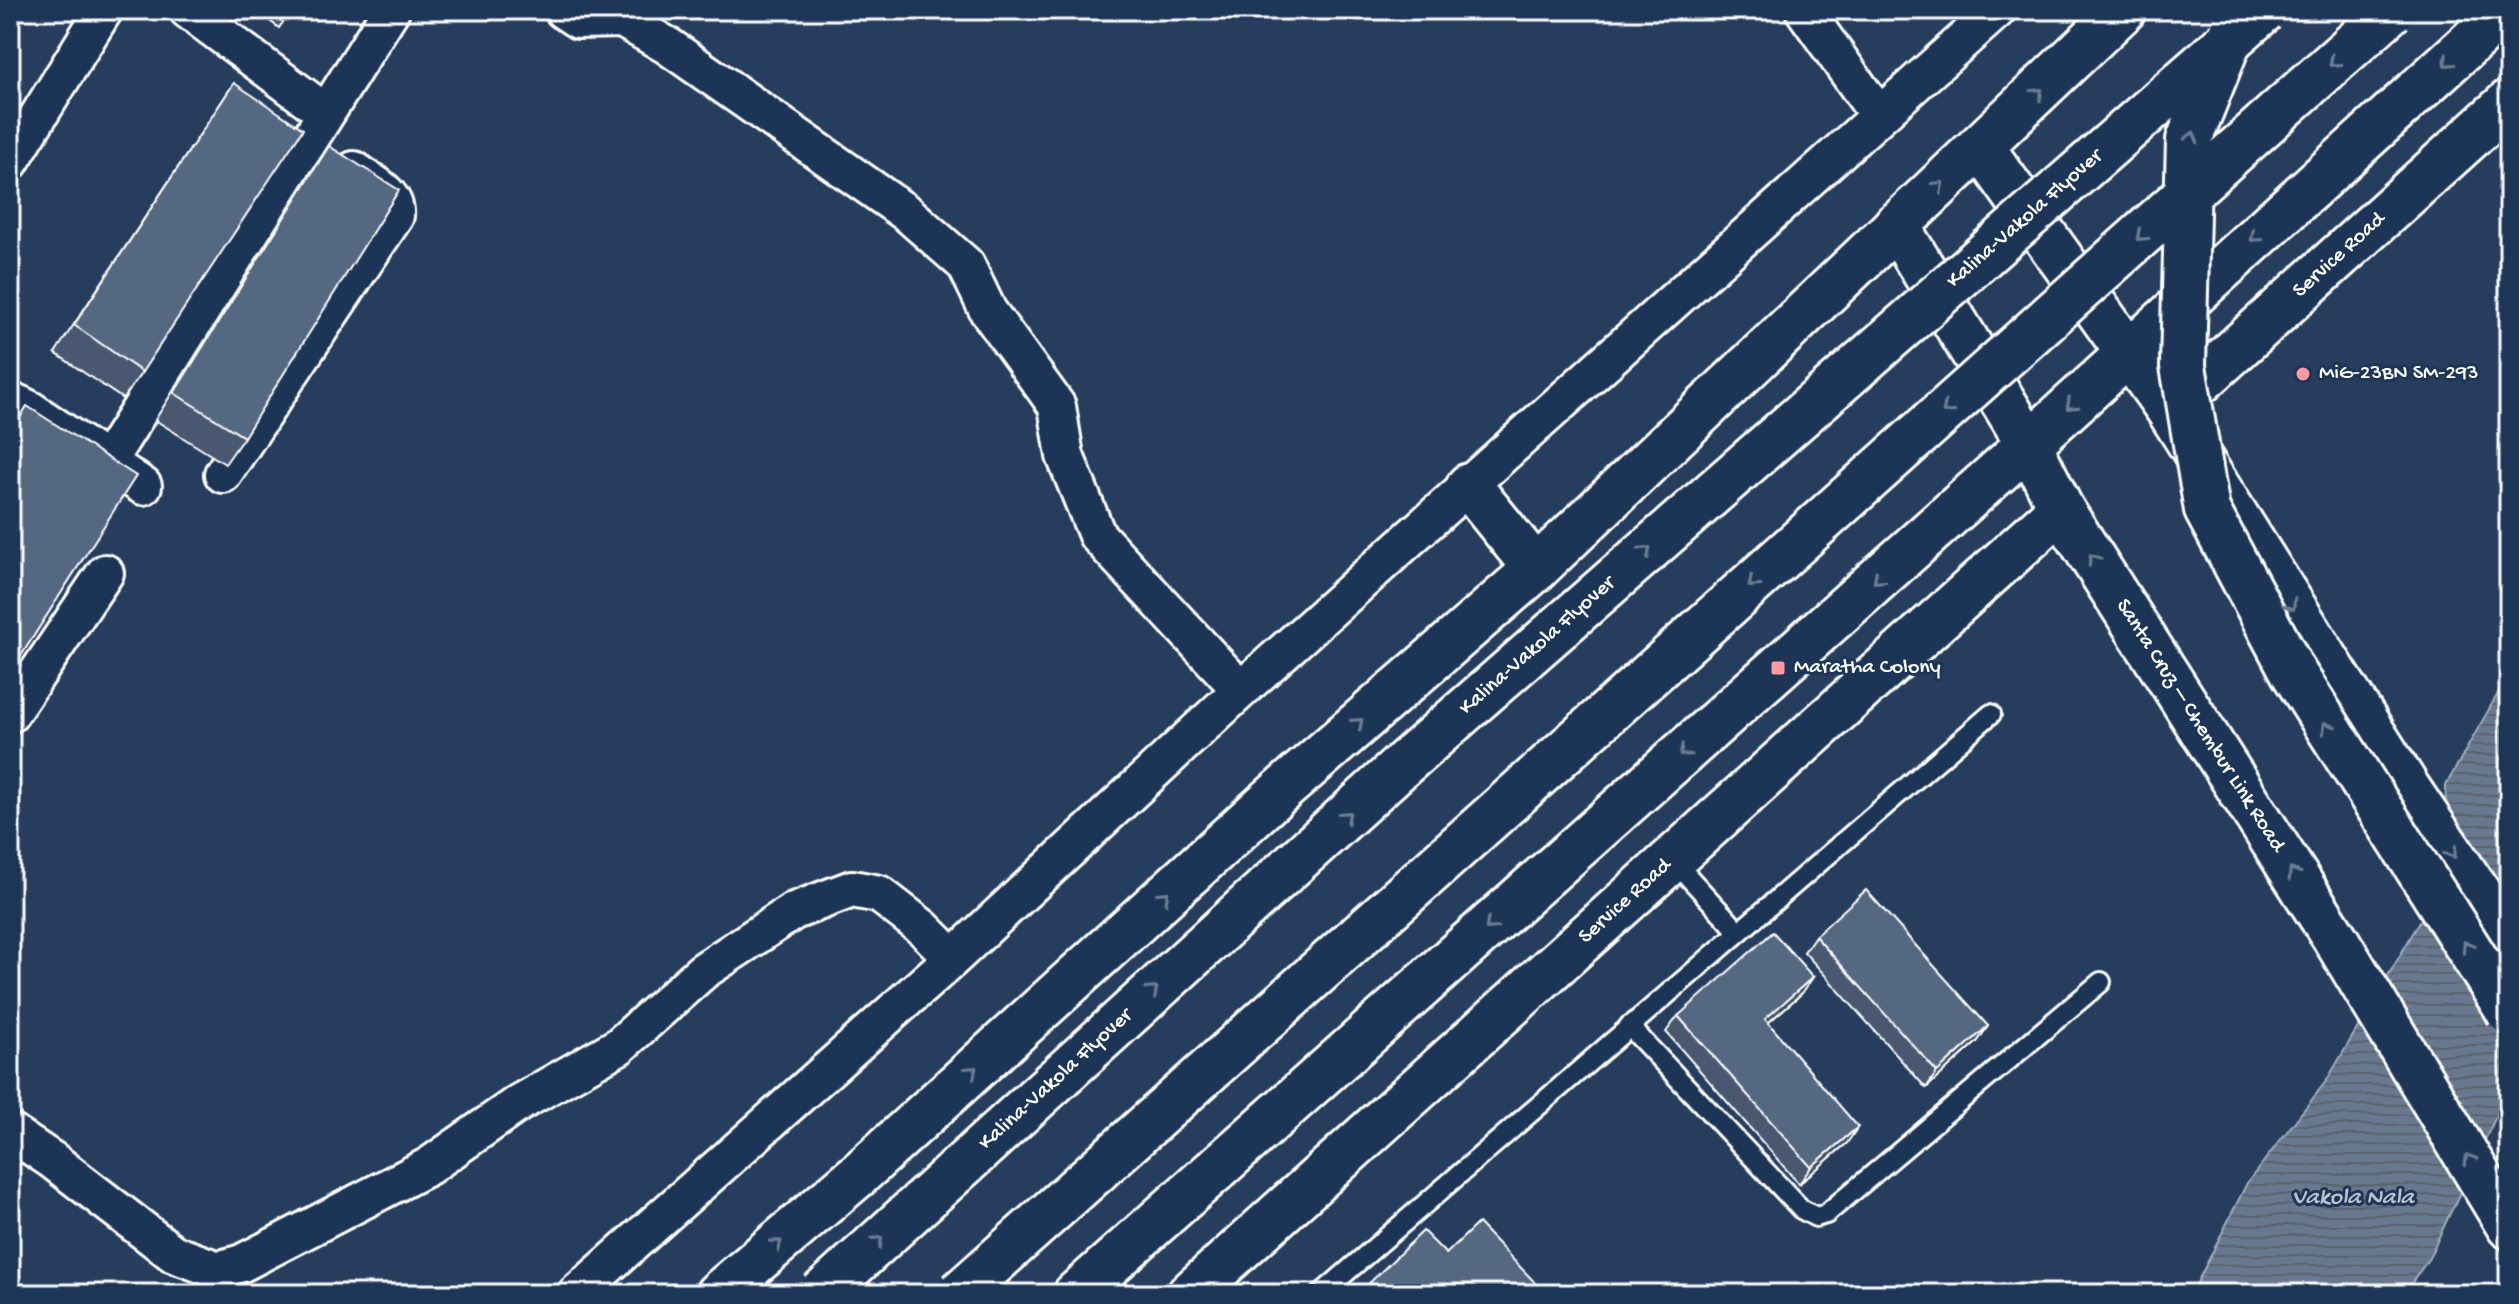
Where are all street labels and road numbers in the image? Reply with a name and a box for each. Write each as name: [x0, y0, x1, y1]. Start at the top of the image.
street label: Kalina-Vakola Flyover: [1942, 143, 2110, 295]
street label: Service Road: [2288, 206, 2393, 304]
street label: Kalina-Vakola Flyover: [1454, 570, 1623, 722]
street label: Santa Cruz – Chembur Link Road: [2109, 595, 2291, 859]
street label: Service Road: [1574, 852, 1679, 950]
street label: Kalina-Vakola Flyover: [974, 1002, 1140, 1156]

